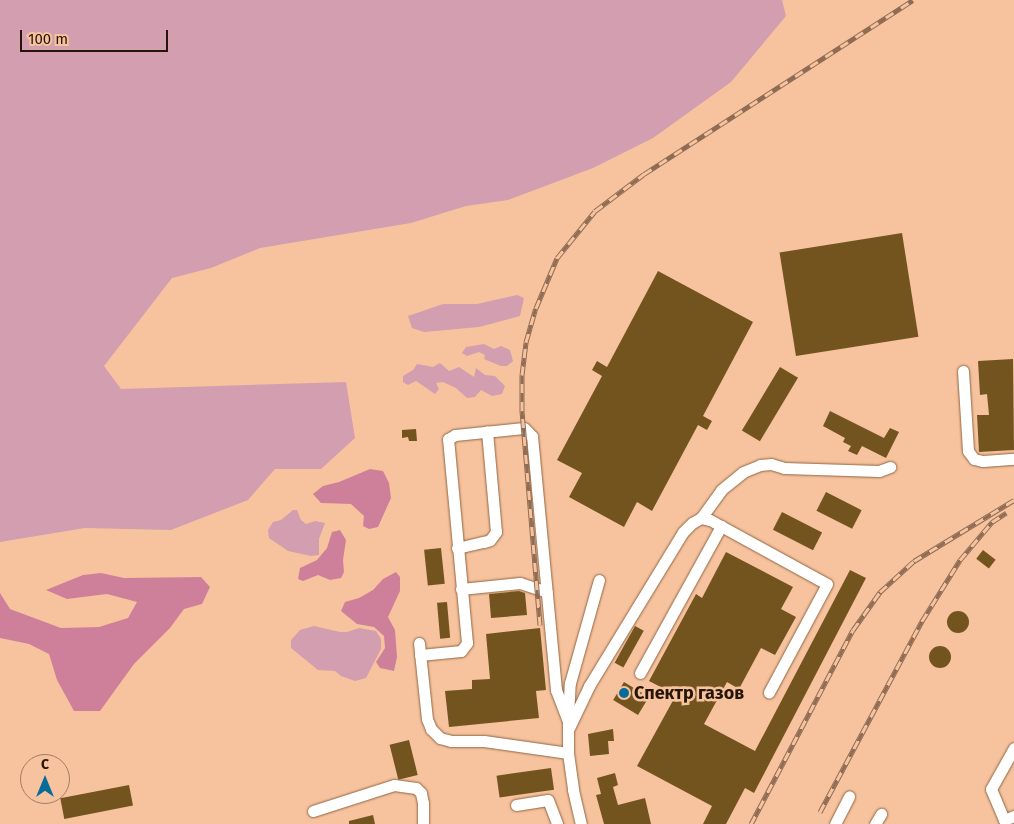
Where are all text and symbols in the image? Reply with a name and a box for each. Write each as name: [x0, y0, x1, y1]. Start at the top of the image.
scale bar: [22, 20, 170, 52]
text: 100 m: [28, 30, 68, 48]
place label: Спектр газов: [634, 682, 744, 704]
marker: Спектр газов: [618, 687, 630, 699]
north arrow: [20, 754, 70, 804]
text: С: [41, 756, 49, 773]

